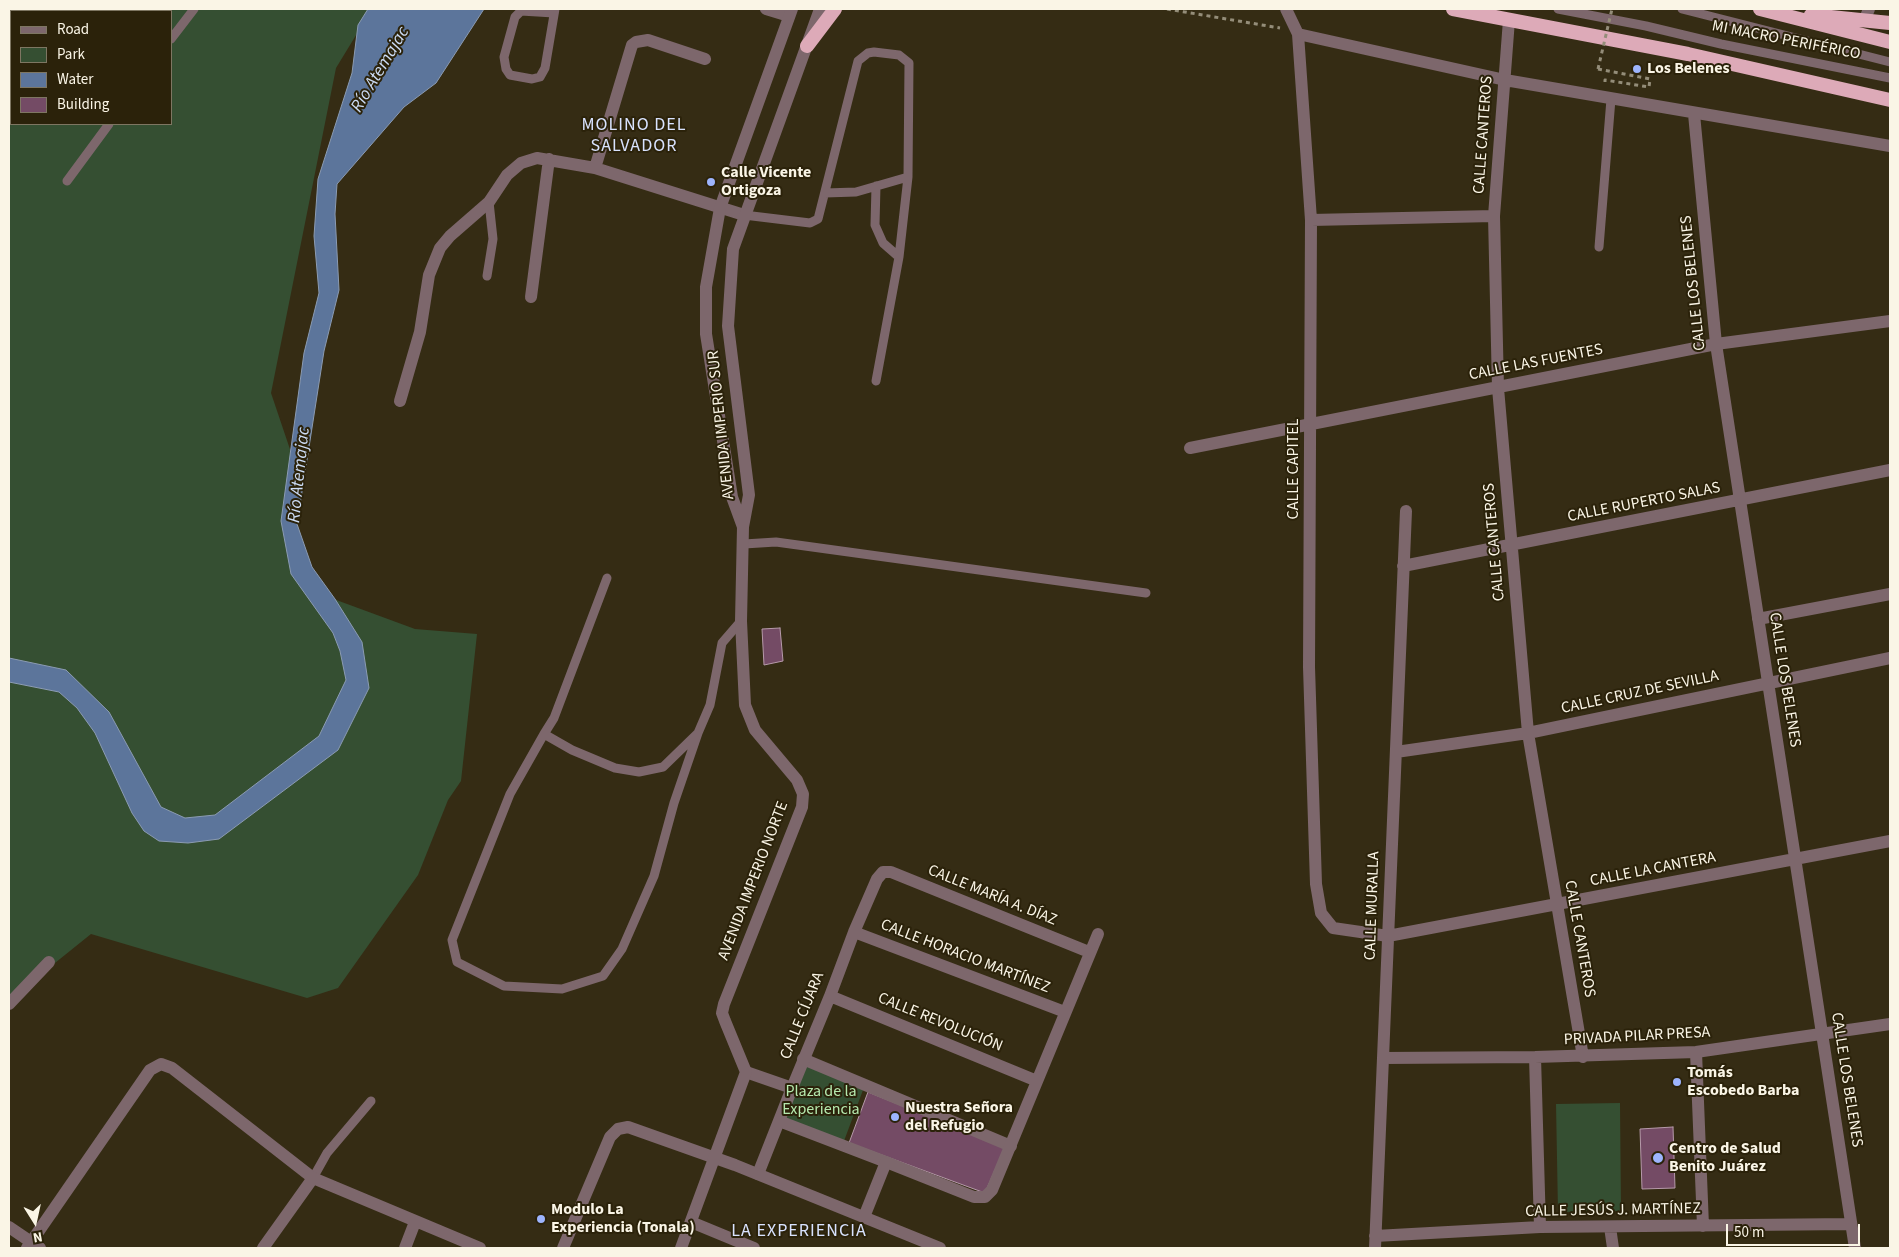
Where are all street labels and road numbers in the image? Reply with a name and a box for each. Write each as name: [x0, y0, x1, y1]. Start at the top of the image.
street label: MI MACRO PERIFÉRICO: [1710, 17, 1862, 65]
street label: CALLE CANTEROS: [1470, 75, 1498, 195]
street label: CALLE LOS BELENES: [1677, 214, 1711, 352]
street label: CALLE LAS FUENTES: [1468, 341, 1604, 385]
street label: AVENIDA IMPERIO SUR: [705, 350, 739, 500]
street label: CALLE CAPITEL: [1284, 419, 1304, 519]
street label: CALLE RUPERTO SALAS: [1566, 479, 1722, 527]
street label: CALLE CANTEROS: [1480, 482, 1510, 602]
street label: CALLE LOS BELENES: [1764, 611, 1804, 749]
street label: CALLE CRUZ DE SEVILLA: [1559, 667, 1721, 719]
street label: AVENIDA IMPERIO NORTE: [715, 799, 793, 963]
street label: CALLE LA CANTERA: [1589, 848, 1717, 892]
street label: CALLE MURALLA: [1362, 851, 1384, 961]
street label: CALLE MARÍA A. DÍAZ: [925, 861, 1059, 931]
street label: CALLE CANTEROS: [1559, 879, 1599, 999]
street label: CALLE HORACIO MARTÍNEZ: [877, 916, 1053, 998]
street label: CALLE CÍJARA: [777, 970, 829, 1062]
street label: CALLE REVOLUCIÓN: [875, 989, 1005, 1057]
street label: CALLE LOS BELENES: [1826, 1011, 1866, 1149]
street label: PRIVADA PILAR PRESA: [1563, 1024, 1711, 1050]
street label: CALLE JESÚS J. MARTÍNEZ: [1525, 1200, 1701, 1222]

